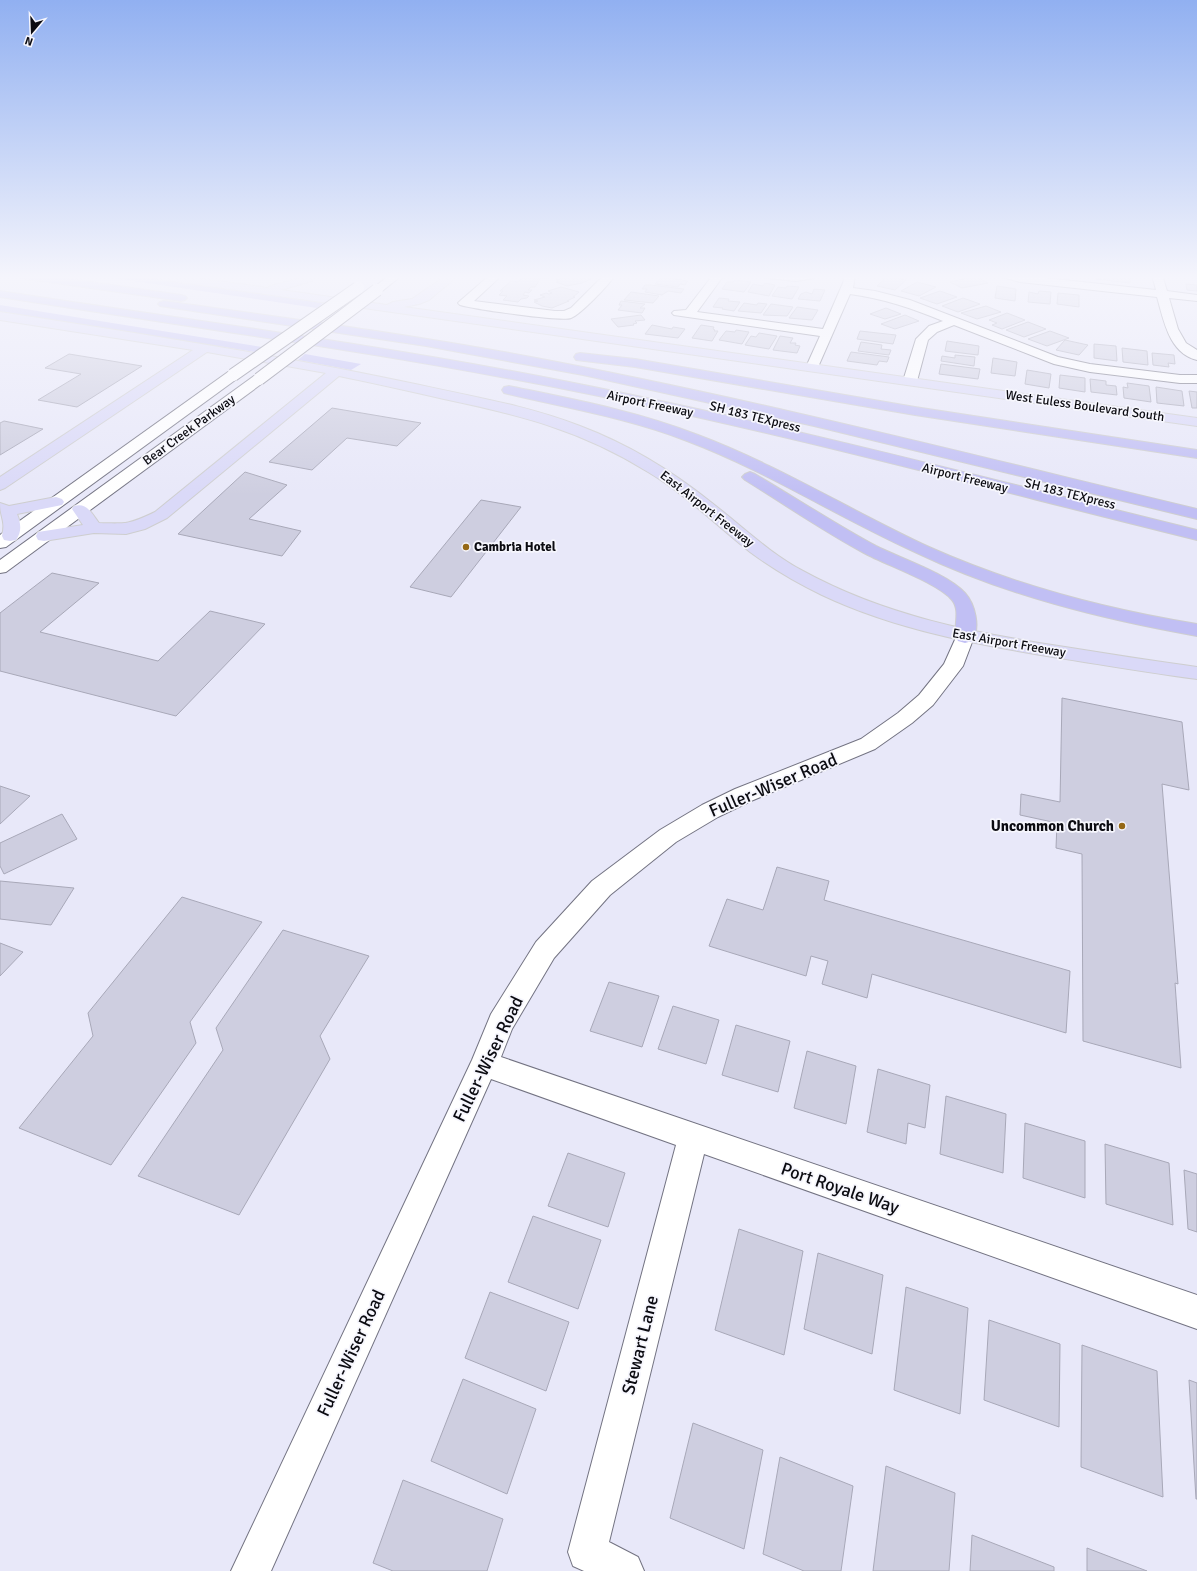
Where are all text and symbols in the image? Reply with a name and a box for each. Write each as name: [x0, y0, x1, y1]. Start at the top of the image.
north arrow: [12, 12, 52, 52]
text: N: [23, 34, 35, 48]
street label: Airport Freeway: [605, 387, 695, 421]
street label: West Euless Boulevard South: [1005, 387, 1165, 425]
street label: Bear Creek Parkway: [140, 391, 238, 469]
street label: SH 183 TEXpress: [708, 398, 803, 436]
street label: Airport Freeway: [920, 460, 1010, 496]
street label: East Airport Freeway: [657, 467, 757, 551]
street label: SH 183 TEXpress: [1023, 475, 1118, 513]
place label: Cambria Hotel: [474, 539, 556, 555]
marker: Cambria Hotel: [461, 542, 471, 552]
street label: East Airport Freeway: [951, 625, 1067, 661]
street label: Fuller-Wiser Road: [706, 748, 840, 822]
place label: Uncommon Church: [991, 817, 1114, 835]
marker: Uncommon Church: [1117, 821, 1127, 831]
street label: Fuller-Wiser Road: [448, 993, 528, 1125]
street label: Port Royale Way: [778, 1158, 902, 1219]
street label: Fuller-Wiser Road: [312, 1286, 390, 1420]
street label: Stewart Lane: [617, 1293, 663, 1397]

